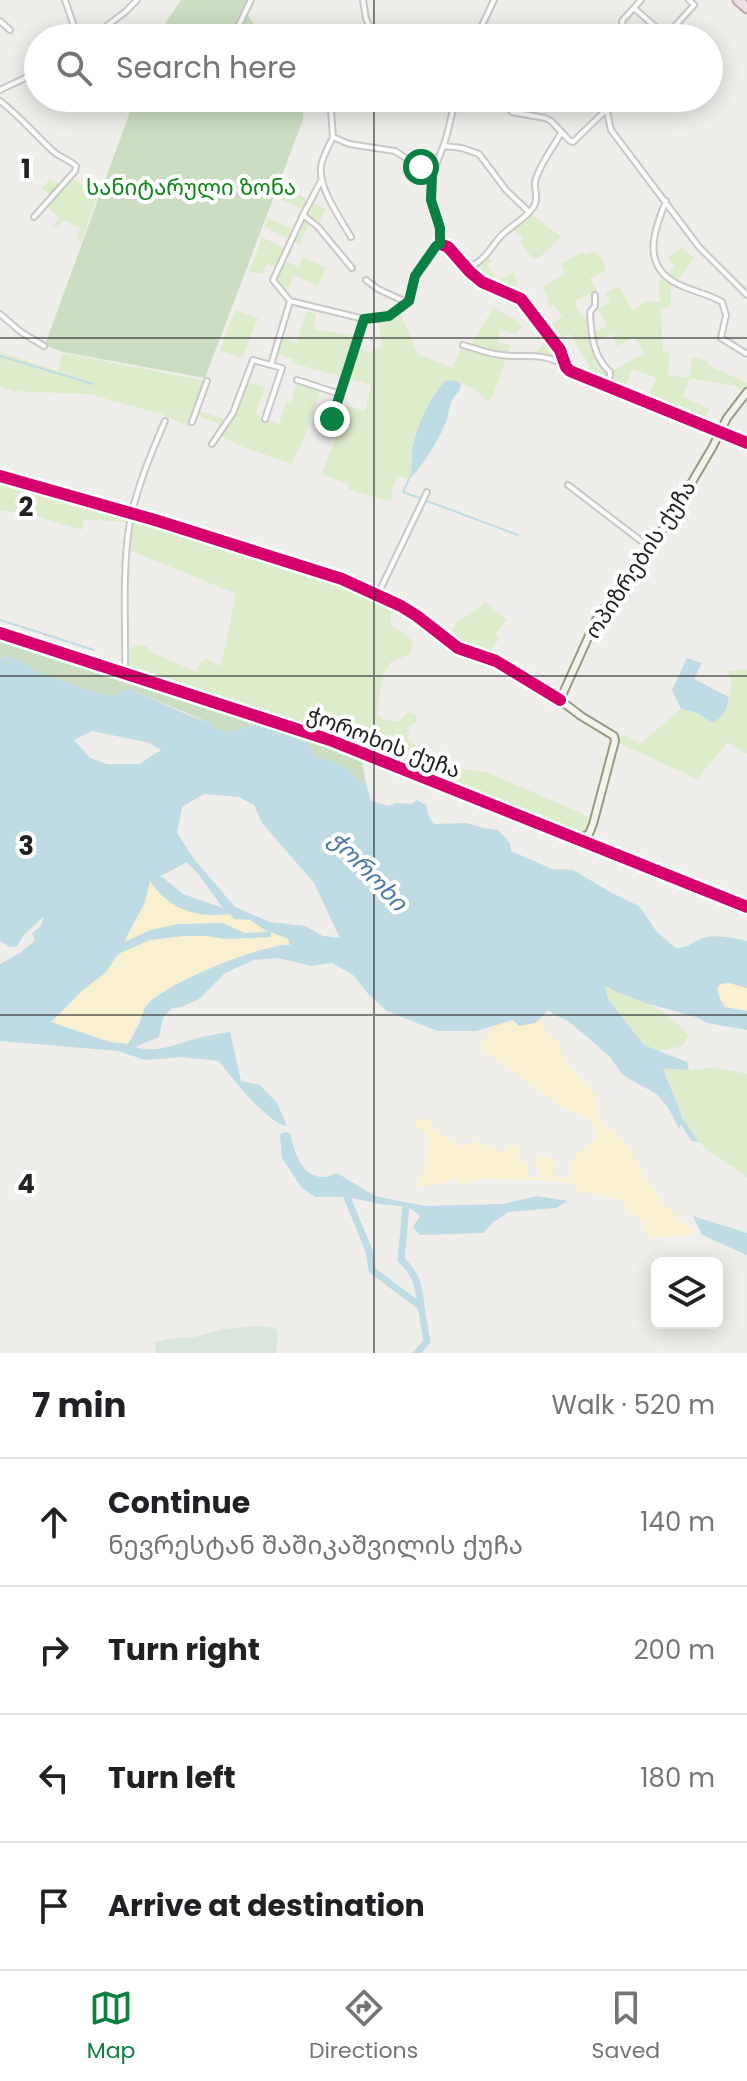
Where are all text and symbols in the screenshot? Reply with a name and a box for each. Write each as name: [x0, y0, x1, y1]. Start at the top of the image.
search box: [24, 24, 723, 112]
icon: search: [52, 46, 96, 90]
text: Search here: [116, 46, 297, 89]
route start: [403, 149, 439, 185]
text: 1: [21, 151, 31, 187]
park label: სანიტარული ზონა: [86, 172, 296, 203]
route end: [314, 401, 350, 437]
street label: ოპიზრების ქუჩა: [578, 474, 703, 645]
text: 2: [19, 489, 34, 525]
street label: ჭოროხის ქუჩა: [303, 699, 465, 786]
water label: ჭოროხი: [322, 823, 416, 919]
text: 3: [18, 828, 34, 864]
text: 4: [17, 1166, 35, 1202]
map controls: [651, 1257, 723, 1329]
button: layers: [651, 1257, 723, 1329]
text: 7 min: [32, 1381, 126, 1429]
text: Walk · 520 m: [552, 1387, 715, 1423]
text: Continue: [108, 1481, 250, 1524]
icon: ahead: [32, 1500, 76, 1544]
text: 140 m: [640, 1504, 715, 1540]
text: ნევრესტან შაშიკაშვილის ქუჩა: [108, 1527, 523, 1563]
icon: right: [32, 1628, 76, 1672]
text: Turn right: [108, 1628, 260, 1671]
text: 200 m: [634, 1632, 715, 1668]
icon: left: [32, 1756, 76, 1800]
text: Turn left: [108, 1756, 236, 1799]
text: 180 m: [640, 1760, 715, 1796]
icon: arrive: [32, 1884, 76, 1928]
text: Arrive at destination: [108, 1884, 425, 1927]
tab: Map: [87, 1986, 135, 2067]
tab: Directions: [309, 1986, 418, 2067]
tab: Saved: [592, 1986, 660, 2067]

